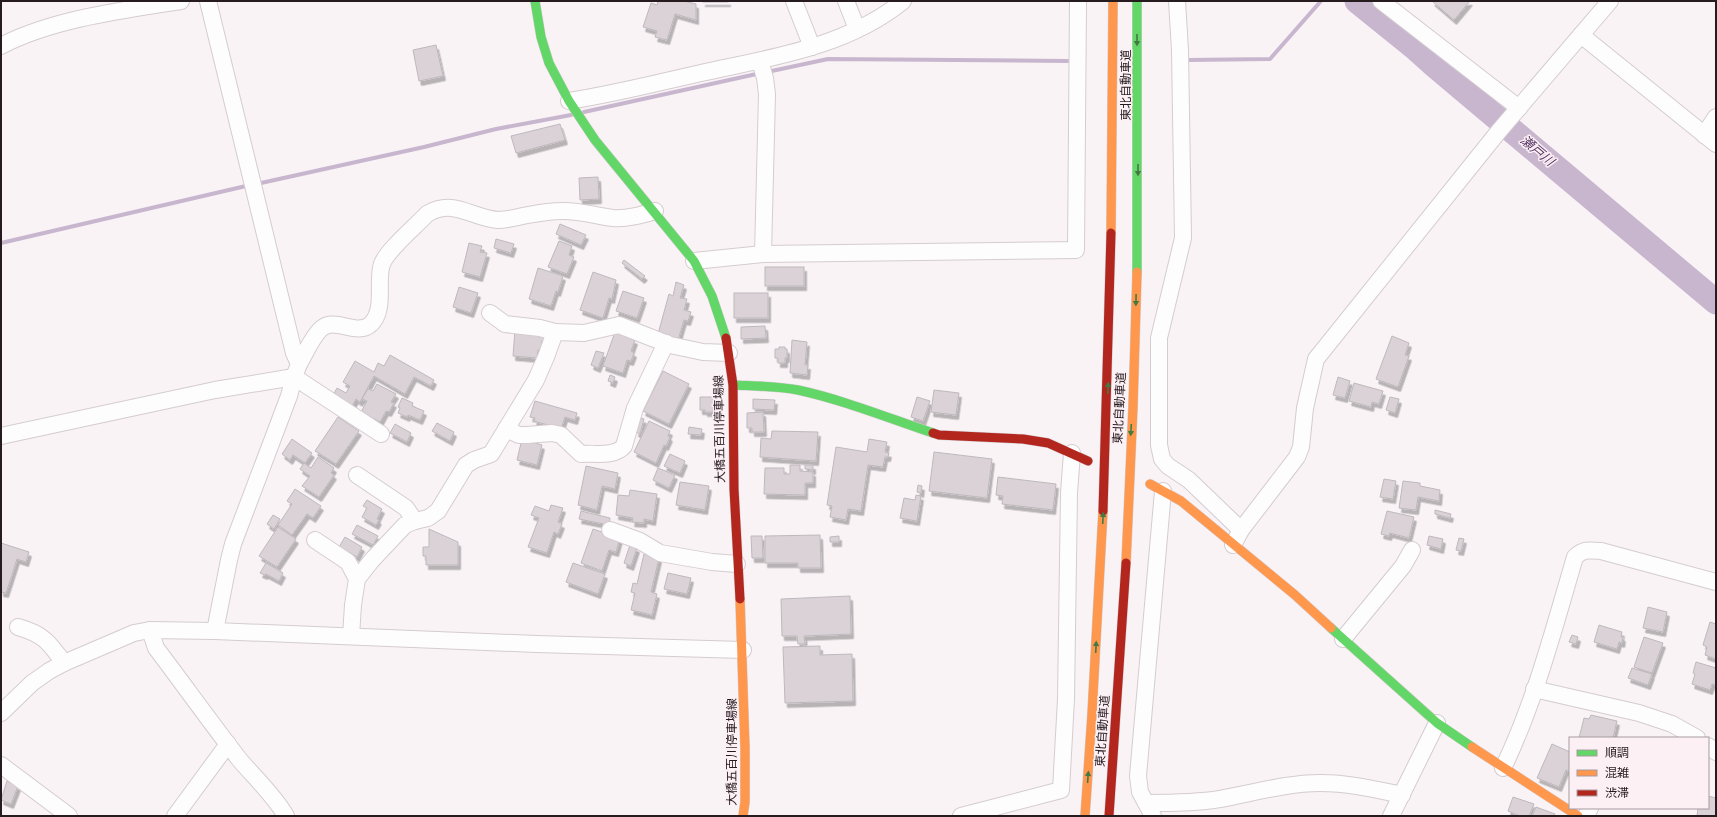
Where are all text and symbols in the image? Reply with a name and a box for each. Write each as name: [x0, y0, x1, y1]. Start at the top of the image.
one-way arrow: [1134, 34, 1140, 47]
street label: 東北自動車道: [1118, 49, 1135, 121]
water label: 瀬戸川: [1516, 132, 1559, 172]
one-way arrow: [1135, 164, 1141, 177]
one-way arrow: [1133, 294, 1139, 307]
street label: 東北自動車道: [1110, 372, 1130, 444]
street label: 大橋五百川停車場線: [711, 375, 729, 483]
one-way arrow: [1105, 381, 1111, 394]
one-way arrow: [1128, 424, 1134, 437]
one-way arrow: [1100, 512, 1107, 524]
one-way arrow: [1093, 641, 1100, 653]
street label: 東北自動車道: [1092, 694, 1114, 768]
street label: 大橋五百川停車場線: [724, 698, 741, 806]
legend: [1569, 737, 1709, 809]
text: 順調: [1605, 745, 1629, 762]
text: 混雑: [1605, 765, 1629, 782]
one-way arrow: [1084, 771, 1091, 783]
text: 渋滞: [1605, 785, 1629, 802]

